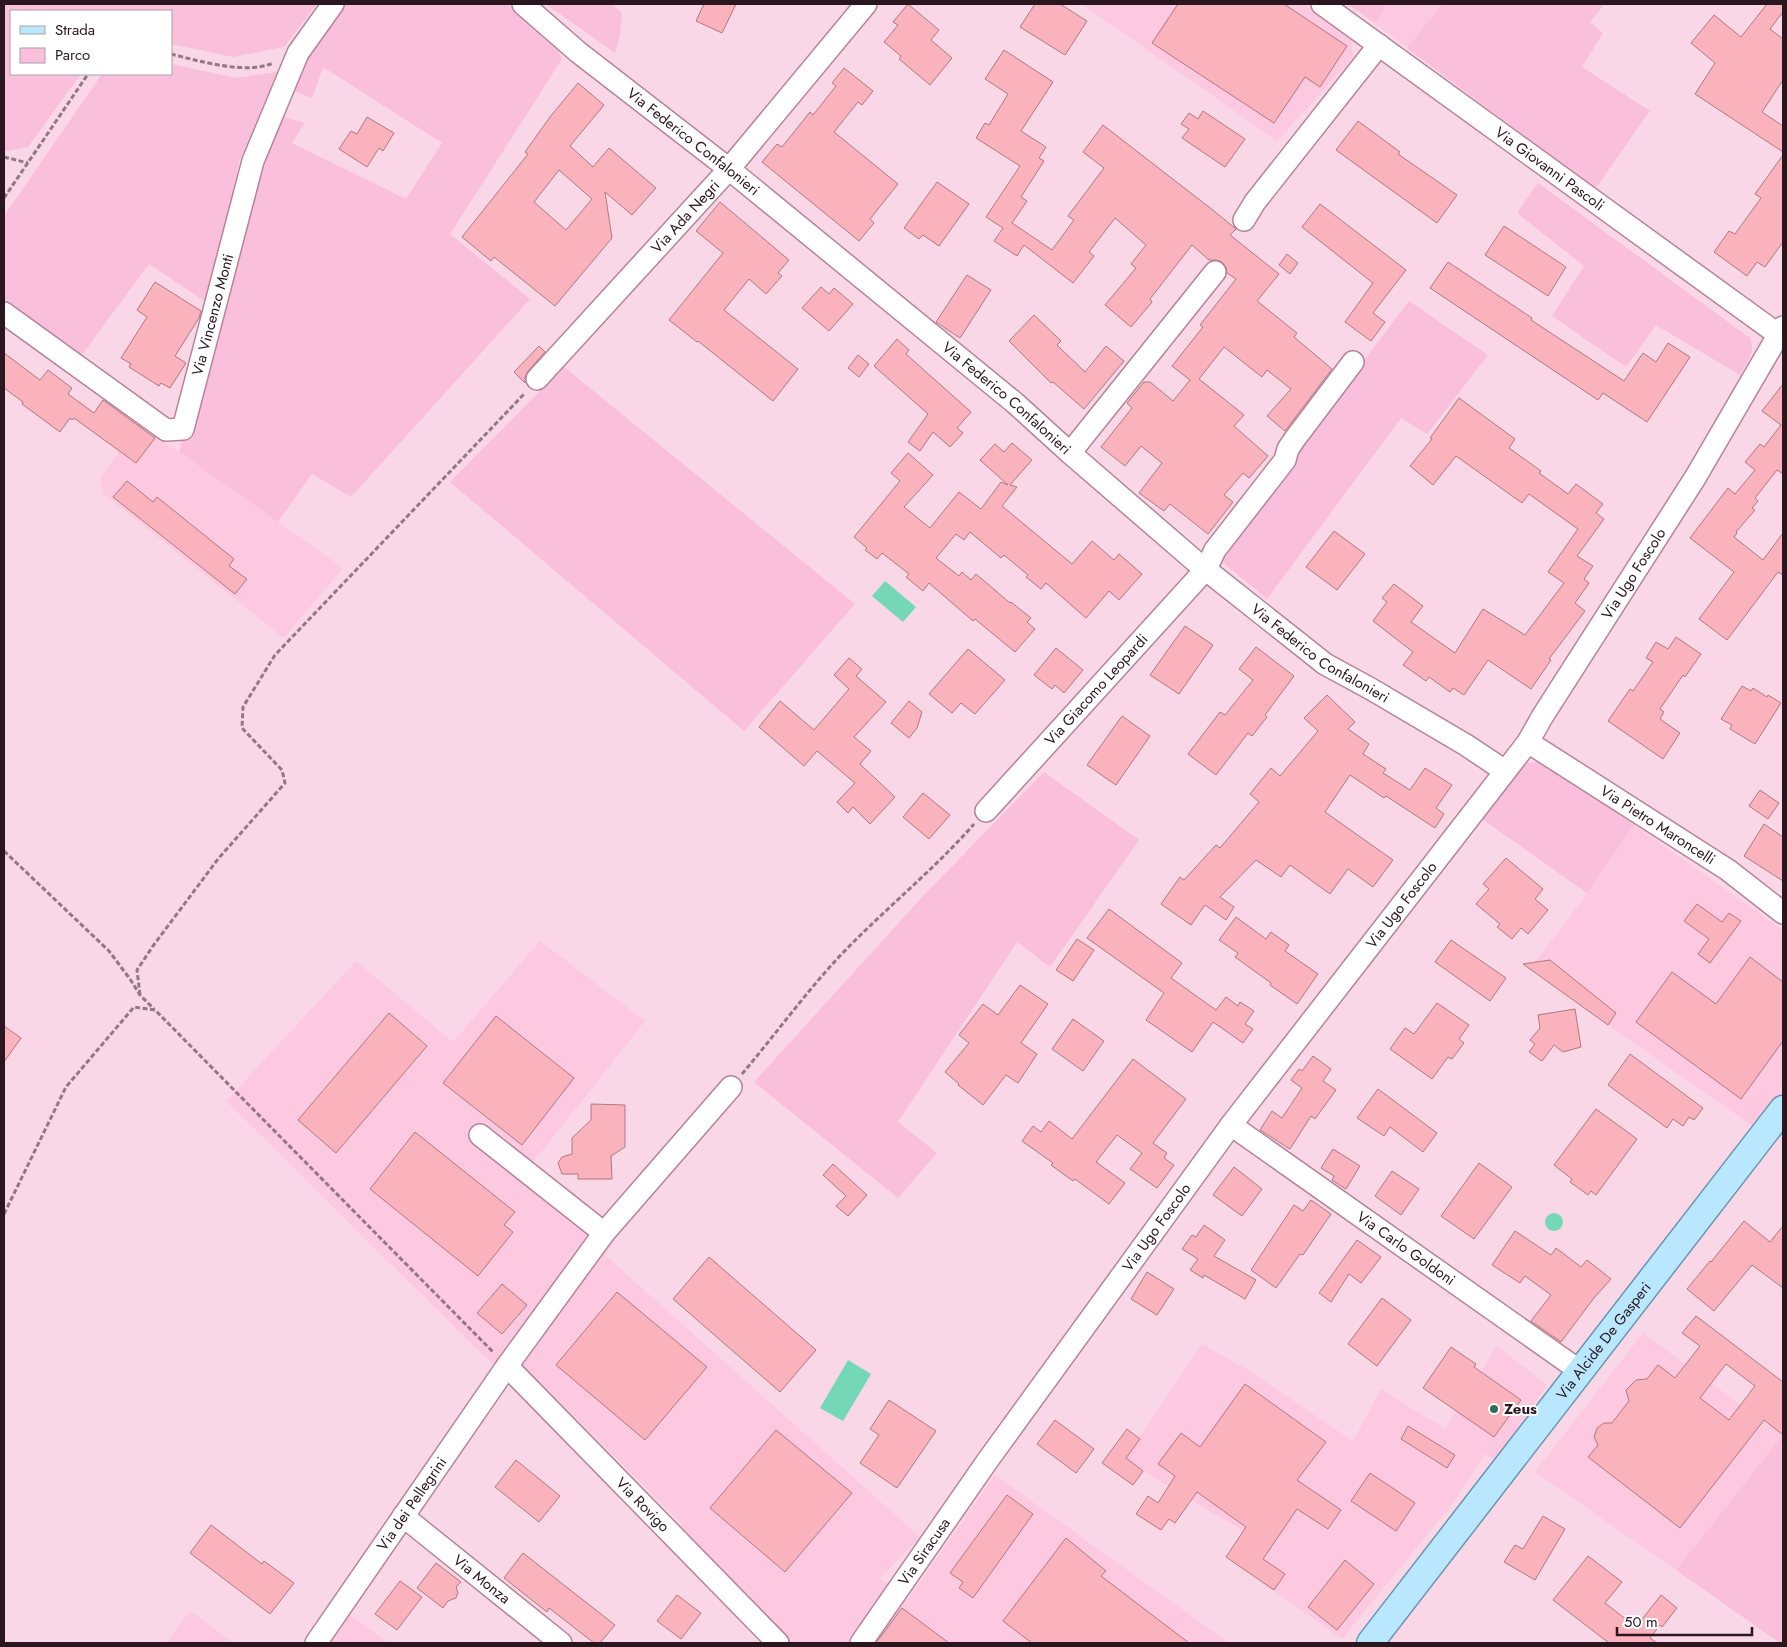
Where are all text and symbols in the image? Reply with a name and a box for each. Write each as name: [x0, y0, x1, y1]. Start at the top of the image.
legend: [10, 10, 172, 75]
text: Strada: [55, 19, 95, 41]
text: Parco: [55, 44, 90, 66]
street label: Via Federico Confalonieri: [622, 83, 764, 201]
street label: Via Giovanni Pascoli: [1490, 122, 1609, 216]
street label: Via Ada Negri: [646, 175, 725, 258]
street label: Via Vincenzo Monti: [186, 251, 239, 378]
street label: Via Federico Confalonieri: [937, 337, 1076, 460]
street label: Via Ugo Foscolo: [1596, 524, 1671, 624]
street label: Via Federico Confalonieri: [1246, 598, 1393, 708]
street label: Via Giacomo Leopardi: [1040, 629, 1153, 750]
street label: Via Pietro Maroncelli: [1596, 780, 1720, 870]
street label: Via Ugo Foscolo: [1361, 857, 1442, 953]
street label: Via Ugo Foscolo: [1117, 1179, 1196, 1276]
street label: Via Carlo Goldoni: [1352, 1206, 1460, 1291]
street label: Via Alcide De Gasperi: [1551, 1277, 1656, 1404]
place label: Zeus: [1504, 1398, 1537, 1420]
marker: Zeus: [1488, 1403, 1500, 1415]
street label: Via dei Pellegrini: [372, 1452, 452, 1555]
street label: Via Rovigo: [611, 1472, 675, 1537]
street label: Via Siracusa: [893, 1513, 956, 1590]
street label: Via Monza: [448, 1549, 515, 1609]
scale bar: [1617, 1604, 1752, 1636]
text: 50 m: [1624, 1611, 1658, 1633]

